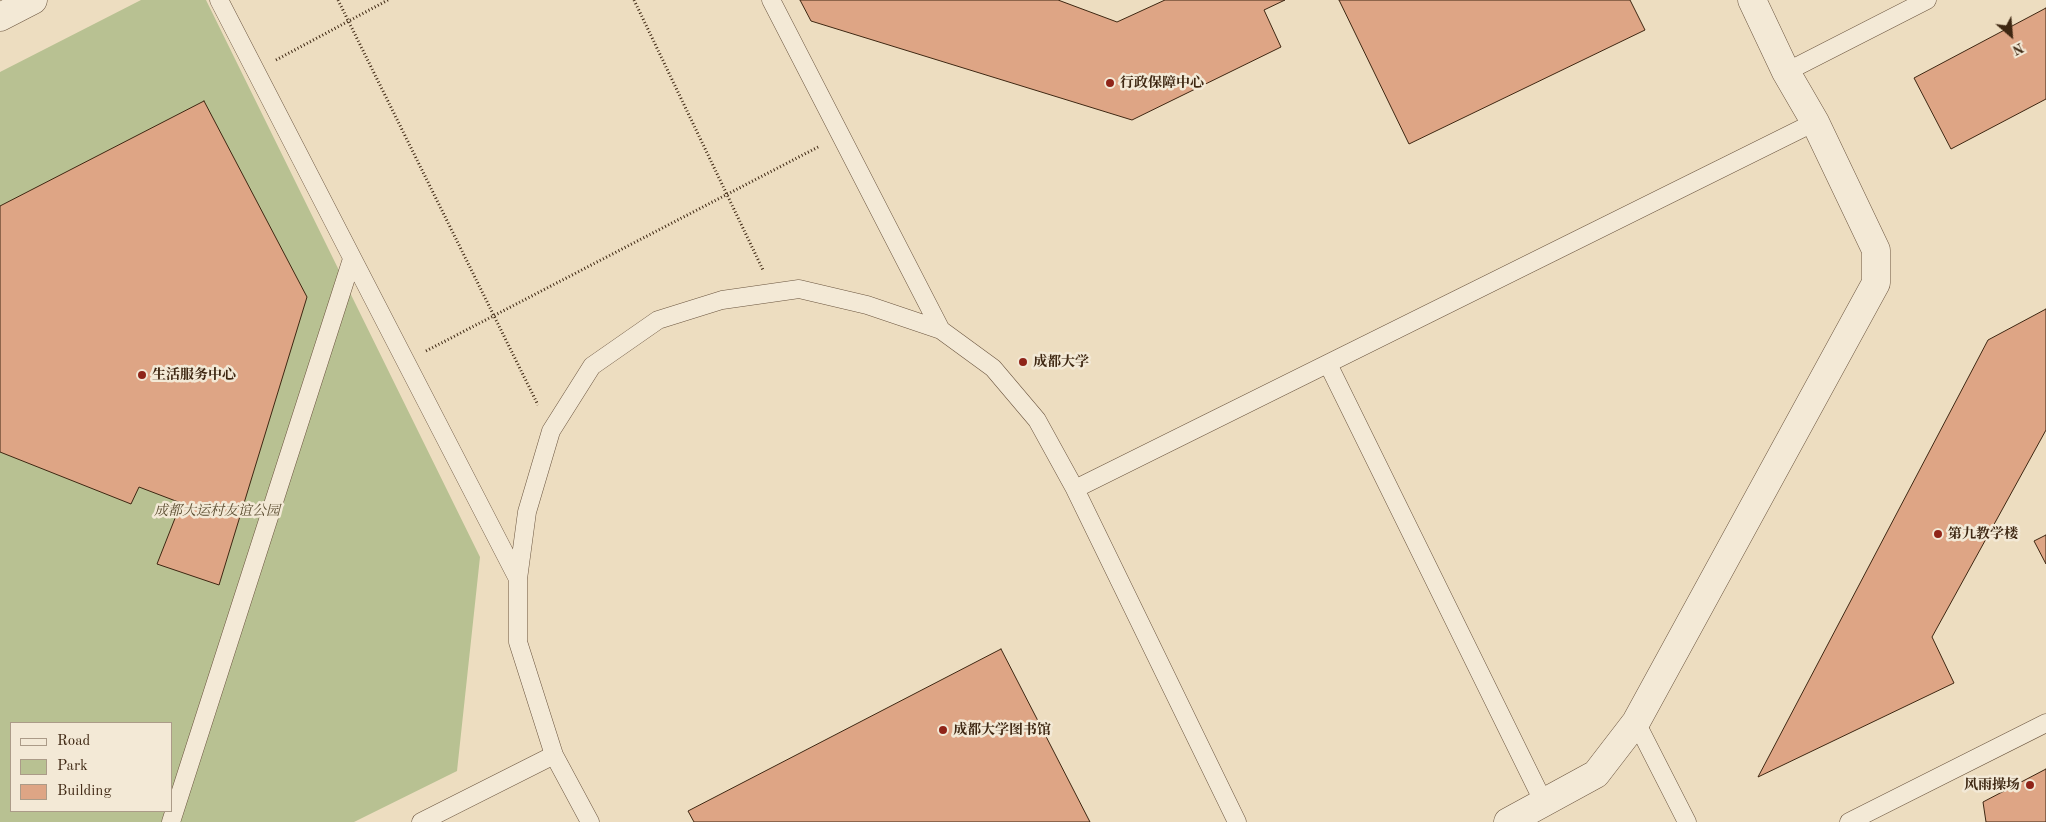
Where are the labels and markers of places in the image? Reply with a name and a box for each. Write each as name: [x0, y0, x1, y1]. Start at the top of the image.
place label: 行政保障中心: [1120, 75, 1204, 91]
marker: 行政保障中心: [1104, 77, 1116, 89]
place label: 成都大学: [1033, 354, 1089, 370]
marker: 成都大学: [1017, 356, 1029, 368]
place label: 生活服务中心: [152, 367, 236, 383]
marker: 生活服务中心: [136, 369, 148, 381]
place label: 第九教学楼: [1948, 526, 2018, 542]
marker: 第九教学楼: [1932, 528, 1944, 540]
place label: 成都大学图书馆: [953, 722, 1051, 738]
marker: 成都大学图书馆: [937, 724, 949, 736]
place label: 风雨操场: [1964, 777, 2020, 793]
marker: 风雨操场: [2024, 779, 2036, 791]

